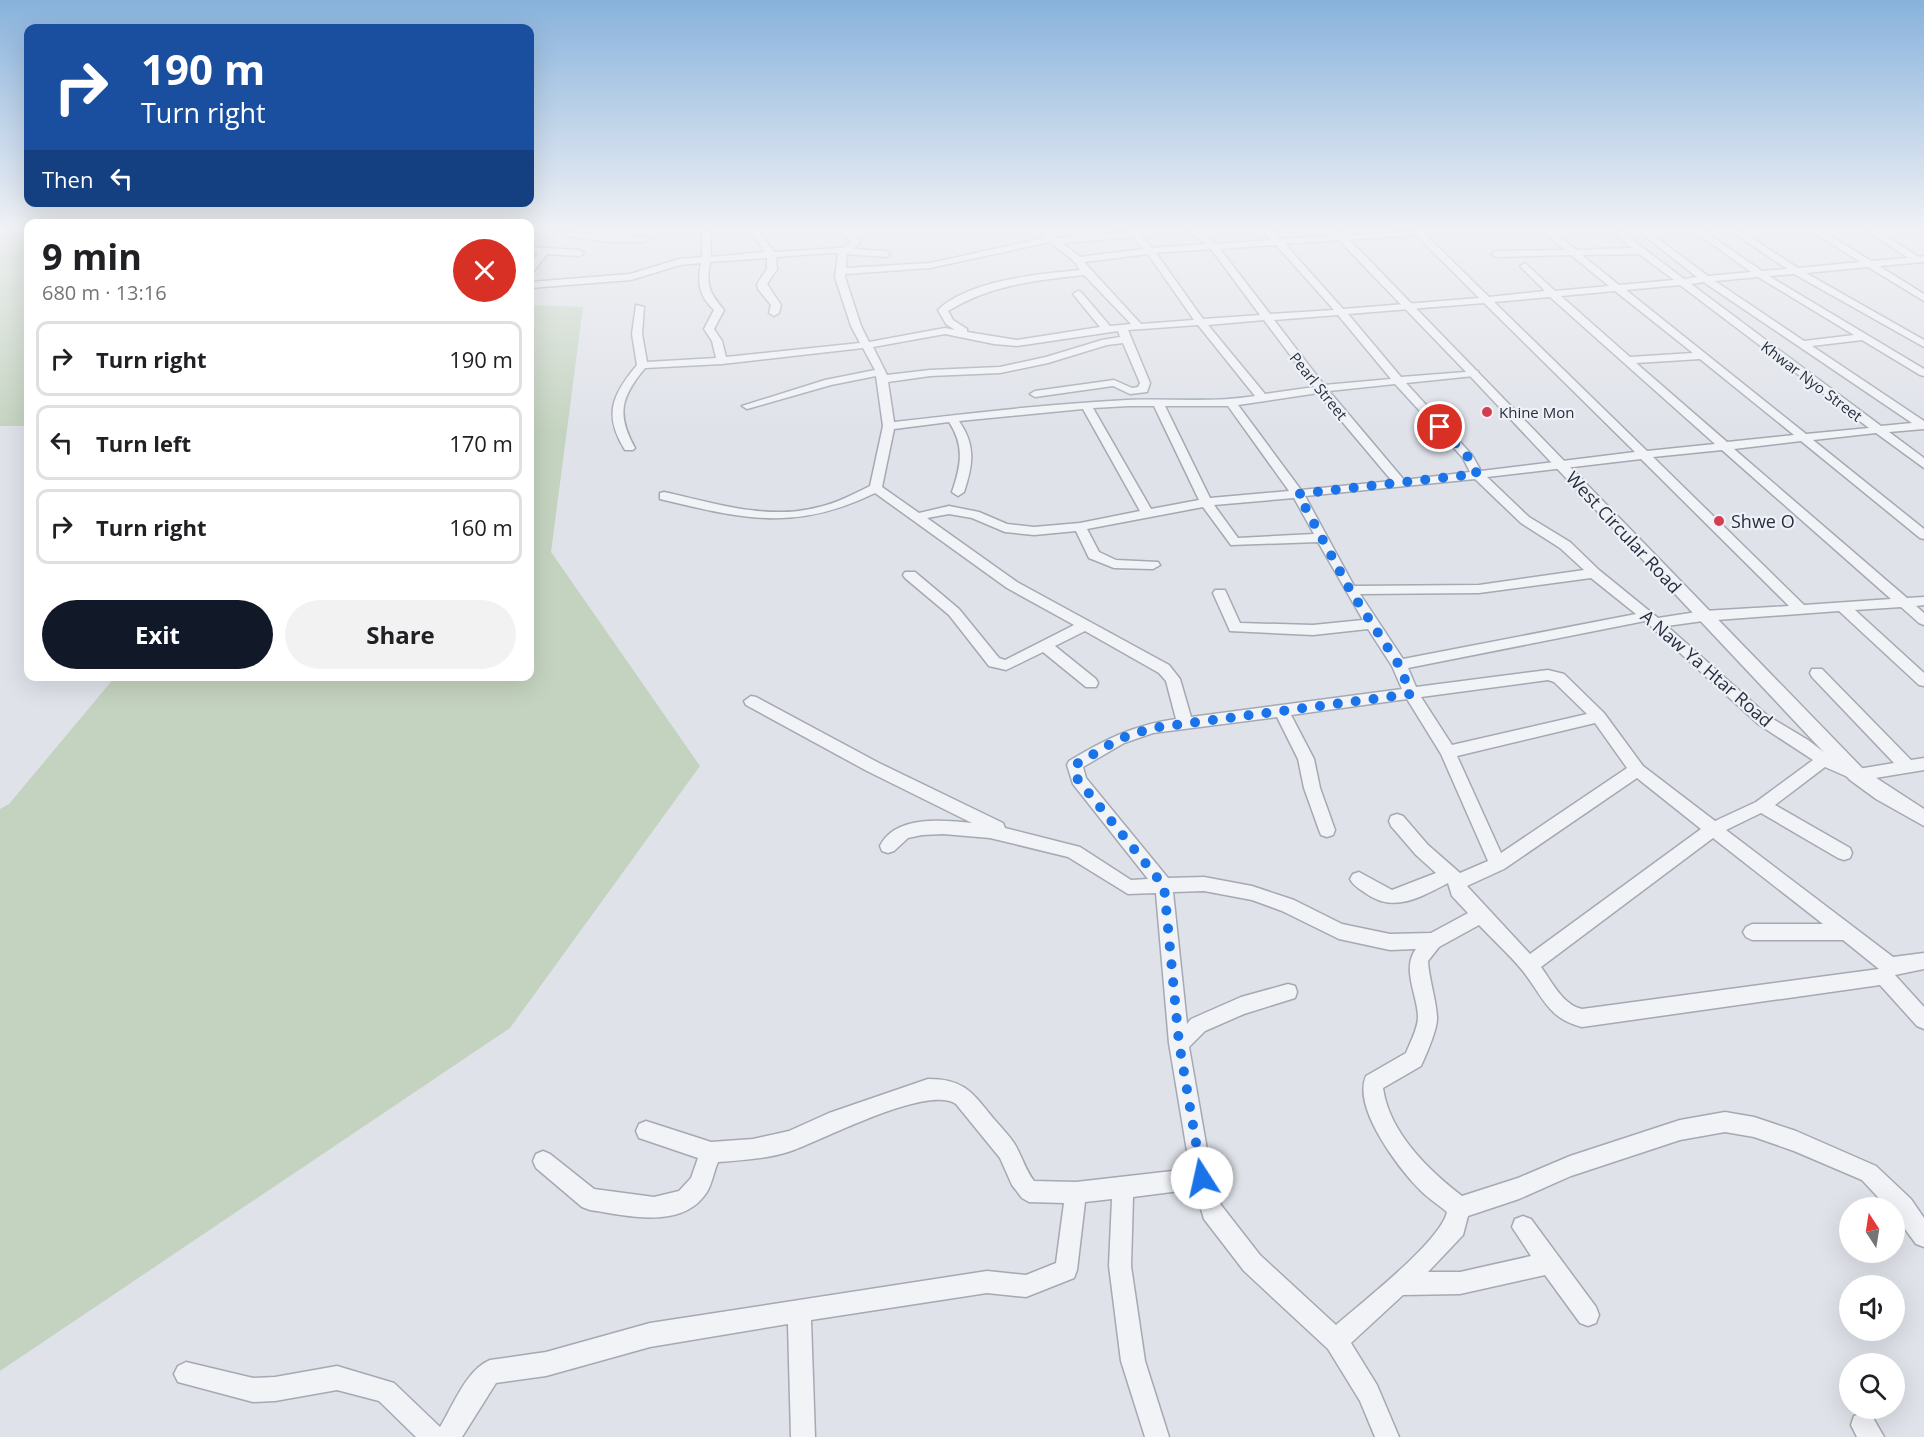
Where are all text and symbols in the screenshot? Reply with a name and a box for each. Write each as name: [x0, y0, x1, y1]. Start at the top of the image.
text: 190 m: [141, 40, 265, 97]
icon: right: [42, 48, 120, 126]
text: Turn right: [141, 94, 266, 131]
icon: left: [105, 162, 138, 195]
text: Then: [42, 164, 93, 194]
text: 9 min: [42, 232, 142, 281]
button: close: [453, 239, 516, 302]
text: 680 m · 13:16: [42, 279, 167, 306]
street label: Khwar Nyo Street: [1757, 336, 1867, 426]
icon: right: [45, 342, 78, 375]
text: Turn right: [96, 344, 207, 374]
text: 190 m: [449, 344, 513, 374]
street label: Pearl Street: [1286, 348, 1352, 424]
pin: [1414, 401, 1465, 452]
place label: Khine Mon: [1499, 402, 1574, 422]
marker: Khine Mon: [1480, 405, 1494, 419]
icon: arrive: [1423, 410, 1456, 443]
icon: left: [45, 426, 78, 459]
text: Turn left: [96, 428, 191, 458]
text: 170 m: [449, 428, 513, 458]
street label: West Circular Road: [1561, 466, 1687, 598]
place label: Shwe O: [1731, 509, 1795, 533]
icon: right: [45, 510, 78, 543]
text: Turn right: [96, 512, 207, 542]
text: 160 m: [449, 512, 513, 542]
marker: Shwe O: [1712, 514, 1726, 528]
button: Exit: [42, 600, 273, 669]
button: Share: [285, 600, 516, 669]
street label: A Naw Ya Htar Road: [1636, 604, 1778, 732]
position arrow: [1170, 1146, 1234, 1210]
north arrow: [1839, 1197, 1905, 1263]
map controls: [1839, 1197, 1905, 1419]
button: sound: [1839, 1275, 1905, 1341]
button: search: [1839, 1353, 1905, 1419]

